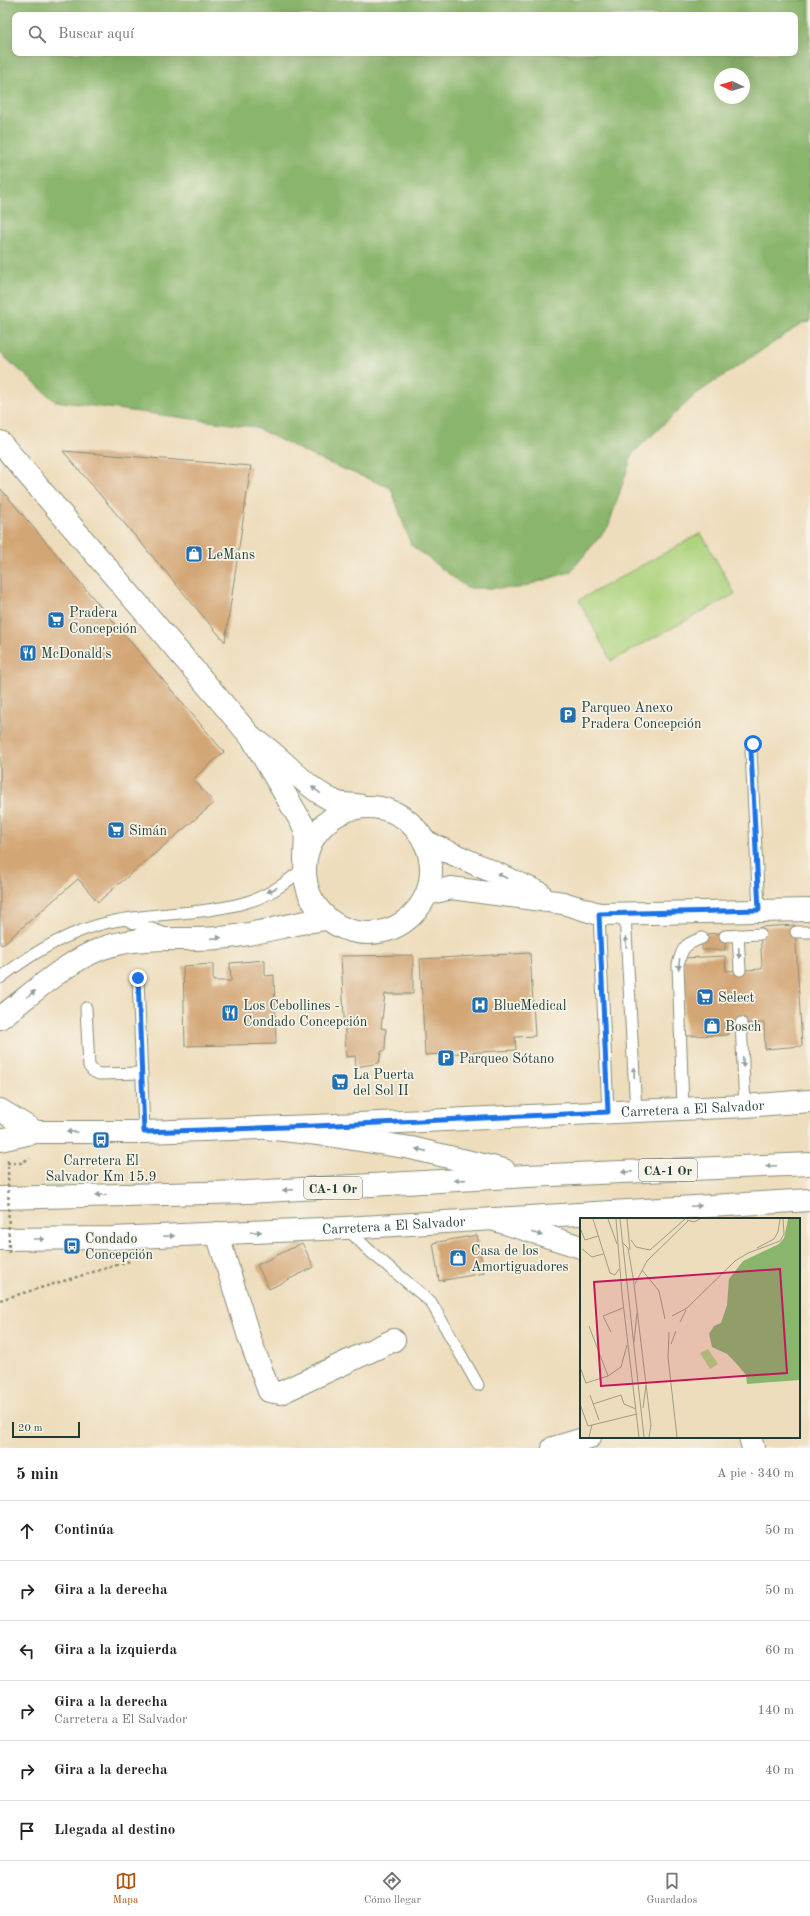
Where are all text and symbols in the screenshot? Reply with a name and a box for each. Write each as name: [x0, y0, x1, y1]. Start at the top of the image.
search box: [12, 12, 798, 56]
icon: search: [26, 23, 48, 45]
text: Buscar aquí: [58, 27, 134, 42]
north arrow: [714, 68, 750, 104]
shop icon: LeMans: [184, 544, 204, 564]
place label: LeMans: [207, 548, 255, 562]
place label: Pradera Concepción: [69, 606, 138, 636]
supermarket icon: Pradera Concepción: [46, 610, 66, 630]
restaurant icon: McDonald's: [18, 643, 38, 663]
place label: McDonald's: [41, 647, 112, 661]
place label: Parqueo Anexo Pradera Concepción: [581, 701, 702, 731]
parking icon: Parqueo Anexo Pradera Concepción: [558, 705, 578, 725]
route start: [744, 735, 762, 753]
one-way arrow: [311, 786, 322, 794]
supermarket icon: Simán: [106, 820, 126, 840]
place label: Simán: [129, 824, 167, 838]
one-way arrow: [496, 873, 507, 879]
one-way arrow: [266, 888, 278, 894]
one-way arrow: [210, 935, 222, 942]
one-way arrow: [623, 936, 630, 948]
one-way arrow: [736, 947, 743, 959]
one-way arrow: [676, 958, 683, 970]
route end: [129, 969, 147, 987]
supermarket icon: Select: [695, 987, 715, 1007]
one-way arrow: [26, 990, 37, 999]
place label: Select: [718, 991, 754, 1005]
hospital icon: BlueMedical: [470, 995, 490, 1015]
place label: Los Cebollines - Condado Concepción: [243, 999, 368, 1029]
place label: BlueMedical: [493, 999, 567, 1013]
restaurant icon: Los Cebollines - Condado Concepción: [220, 1003, 240, 1023]
shop icon: Bosch: [702, 1016, 722, 1036]
place label: Bosch: [725, 1020, 762, 1034]
parking icon: Parqueo Sótano: [436, 1048, 456, 1068]
place label: Parqueo Sótano: [459, 1052, 554, 1066]
one-way arrow: [740, 1056, 747, 1068]
one-way arrow: [630, 1066, 637, 1078]
place label: La Puerta del Sol II: [353, 1068, 414, 1098]
supermarket icon: La Puerta del Sol II: [330, 1072, 350, 1092]
street label: Carretera a El Salvador: [621, 1099, 765, 1120]
one-way arrow: [65, 1129, 78, 1135]
bus stop icon: Carretera El Salvador Km 15.9: [91, 1130, 111, 1150]
one-way arrow: [414, 1147, 427, 1153]
place label: Carretera El Salvador Km 15.9: [45, 1154, 157, 1184]
road number: CA-1 Or: [639, 1159, 697, 1181]
one-way arrow: [764, 1163, 777, 1169]
one-way arrow: [620, 1169, 633, 1175]
road number: CA-1 Or: [304, 1177, 362, 1199]
one-way arrow: [454, 1177, 466, 1184]
one-way arrow: [281, 1187, 294, 1193]
one-way arrow: [94, 1192, 107, 1198]
one-way arrow: [690, 1203, 702, 1210]
street label: Carretera a El Salvador: [322, 1215, 466, 1237]
inset map: [580, 1218, 800, 1438]
one-way arrow: [250, 1228, 262, 1235]
one-way arrow: [532, 1231, 544, 1237]
place label: Condado Concepción: [85, 1232, 154, 1262]
one-way arrow: [163, 1232, 175, 1239]
one-way arrow: [33, 1236, 46, 1242]
bus stop icon: Condado Concepción: [62, 1236, 82, 1256]
place label: Casa de los Amortiguadores: [471, 1244, 569, 1274]
shop icon: Casa de los Amortiguadores: [448, 1248, 468, 1268]
scale bar: [12, 1420, 80, 1439]
text: 20 m: [18, 1423, 43, 1434]
text: 5 min: [16, 1466, 59, 1483]
text: A pie · 340 m: [717, 1467, 794, 1480]
icon: ahead: [16, 1520, 38, 1542]
text: Continúa: [54, 1523, 114, 1538]
text: 50 m: [765, 1524, 794, 1537]
icon: right: [16, 1580, 38, 1602]
text: Gira a la derecha: [54, 1583, 168, 1598]
text: 50 m: [765, 1584, 794, 1597]
icon: left: [16, 1640, 38, 1662]
text: Gira a la izquierda: [54, 1643, 177, 1658]
text: 60 m: [765, 1644, 794, 1657]
text: Gira a la derecha: [54, 1695, 168, 1710]
icon: right: [16, 1700, 38, 1722]
text: 140 m: [757, 1704, 794, 1717]
text: Carretera a El Salvador: [54, 1713, 187, 1726]
icon: right: [16, 1760, 38, 1782]
text: Gira a la derecha: [54, 1763, 168, 1778]
text: 40 m: [765, 1764, 794, 1777]
icon: arrive: [16, 1820, 38, 1842]
text: Llegada al destino: [54, 1823, 175, 1838]
tab: Mapa: [113, 1870, 139, 1908]
tab: Cómo llegar: [364, 1870, 421, 1908]
tab: Guardados: [646, 1870, 697, 1908]

